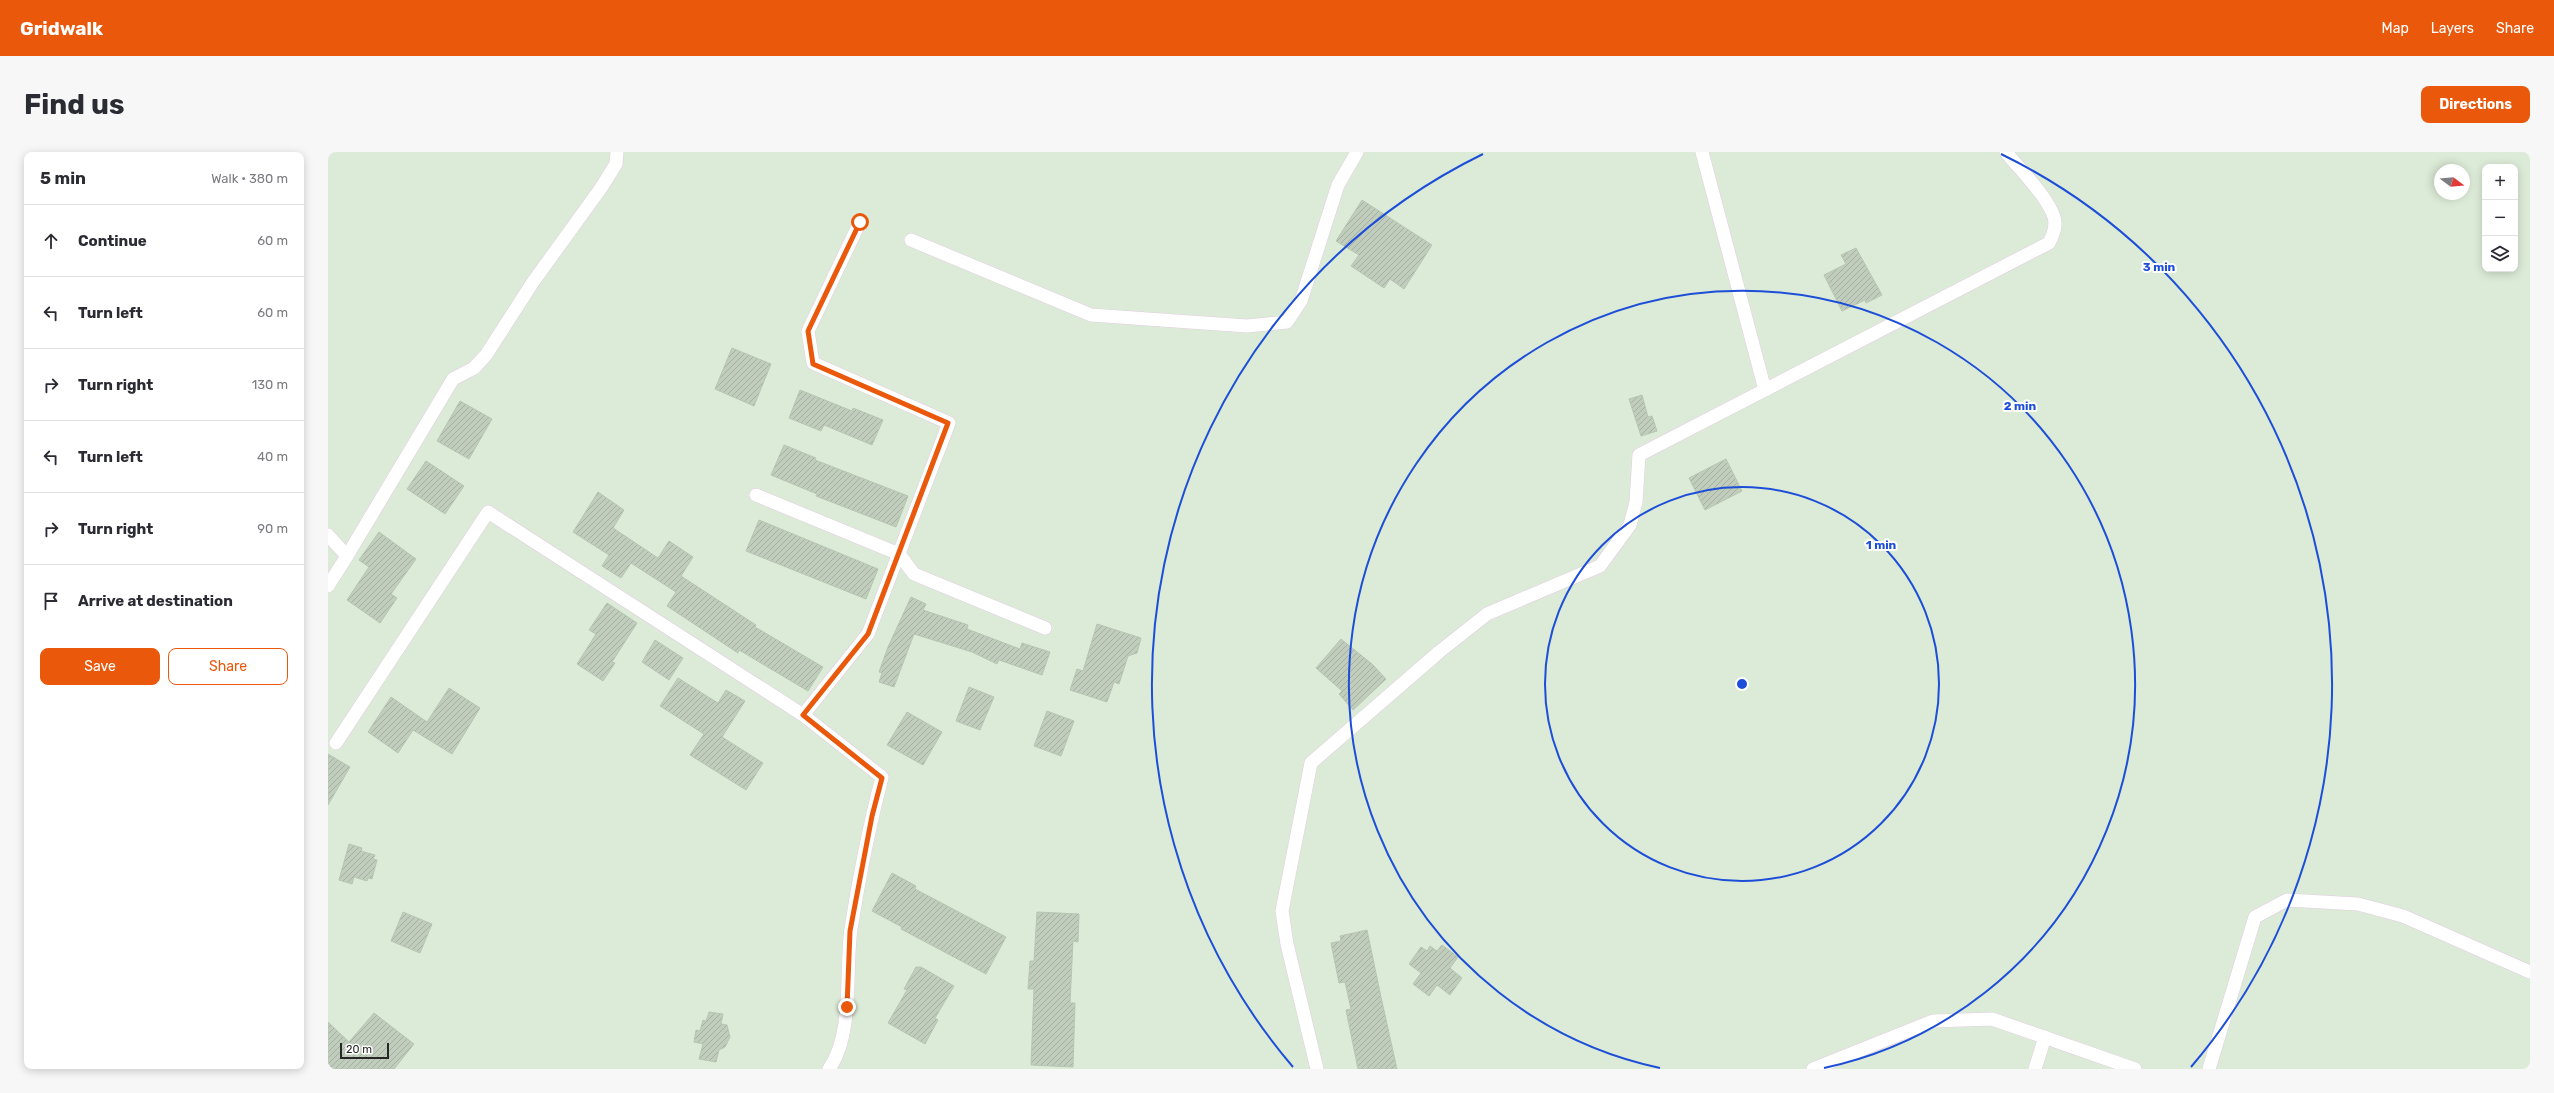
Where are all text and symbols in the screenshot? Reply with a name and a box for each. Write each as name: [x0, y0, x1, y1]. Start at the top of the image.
text: Gridwalk: [20, 17, 103, 40]
text: Map: [2382, 20, 2409, 37]
text: Layers: [2431, 20, 2474, 37]
text: Share: [2496, 20, 2534, 37]
button: Directions: [2421, 86, 2530, 123]
text: Find us: [24, 88, 124, 121]
north arrow: [2434, 164, 2470, 200]
map controls: [2482, 164, 2518, 272]
button: +: [2482, 164, 2518, 200]
text: 5 min: [40, 168, 86, 188]
text: Walk · 380 m: [211, 171, 288, 186]
button: −: [2482, 200, 2518, 236]
route start: [851, 213, 869, 231]
icon: ahead: [40, 230, 62, 252]
text: Continue: [78, 232, 147, 250]
text: 60 m: [257, 233, 288, 248]
button: layers: [2482, 236, 2518, 272]
text: 3 min: [2143, 260, 2176, 274]
icon: left: [40, 302, 62, 324]
text: Turn left: [78, 304, 143, 322]
text: 60 m: [257, 305, 288, 320]
icon: right: [40, 374, 62, 396]
text: Turn right: [78, 376, 153, 394]
text: 130 m: [252, 377, 288, 392]
text: 2 min: [2004, 399, 2037, 413]
icon: left: [40, 446, 62, 468]
text: Turn left: [78, 448, 143, 466]
text: 40 m: [257, 449, 288, 464]
icon: right: [40, 518, 62, 540]
text: Turn right: [78, 520, 153, 538]
text: 90 m: [257, 521, 288, 536]
text: 1 min: [1866, 538, 1897, 552]
icon: arrive: [40, 590, 62, 612]
text: Arrive at destination: [78, 592, 233, 610]
button: Save: [40, 648, 160, 685]
button: Share: [168, 648, 288, 685]
centre of rings: [1735, 677, 1749, 691]
route end: [838, 998, 856, 1016]
scale bar: [340, 1041, 389, 1060]
text: 20 m: [346, 1043, 372, 1056]

